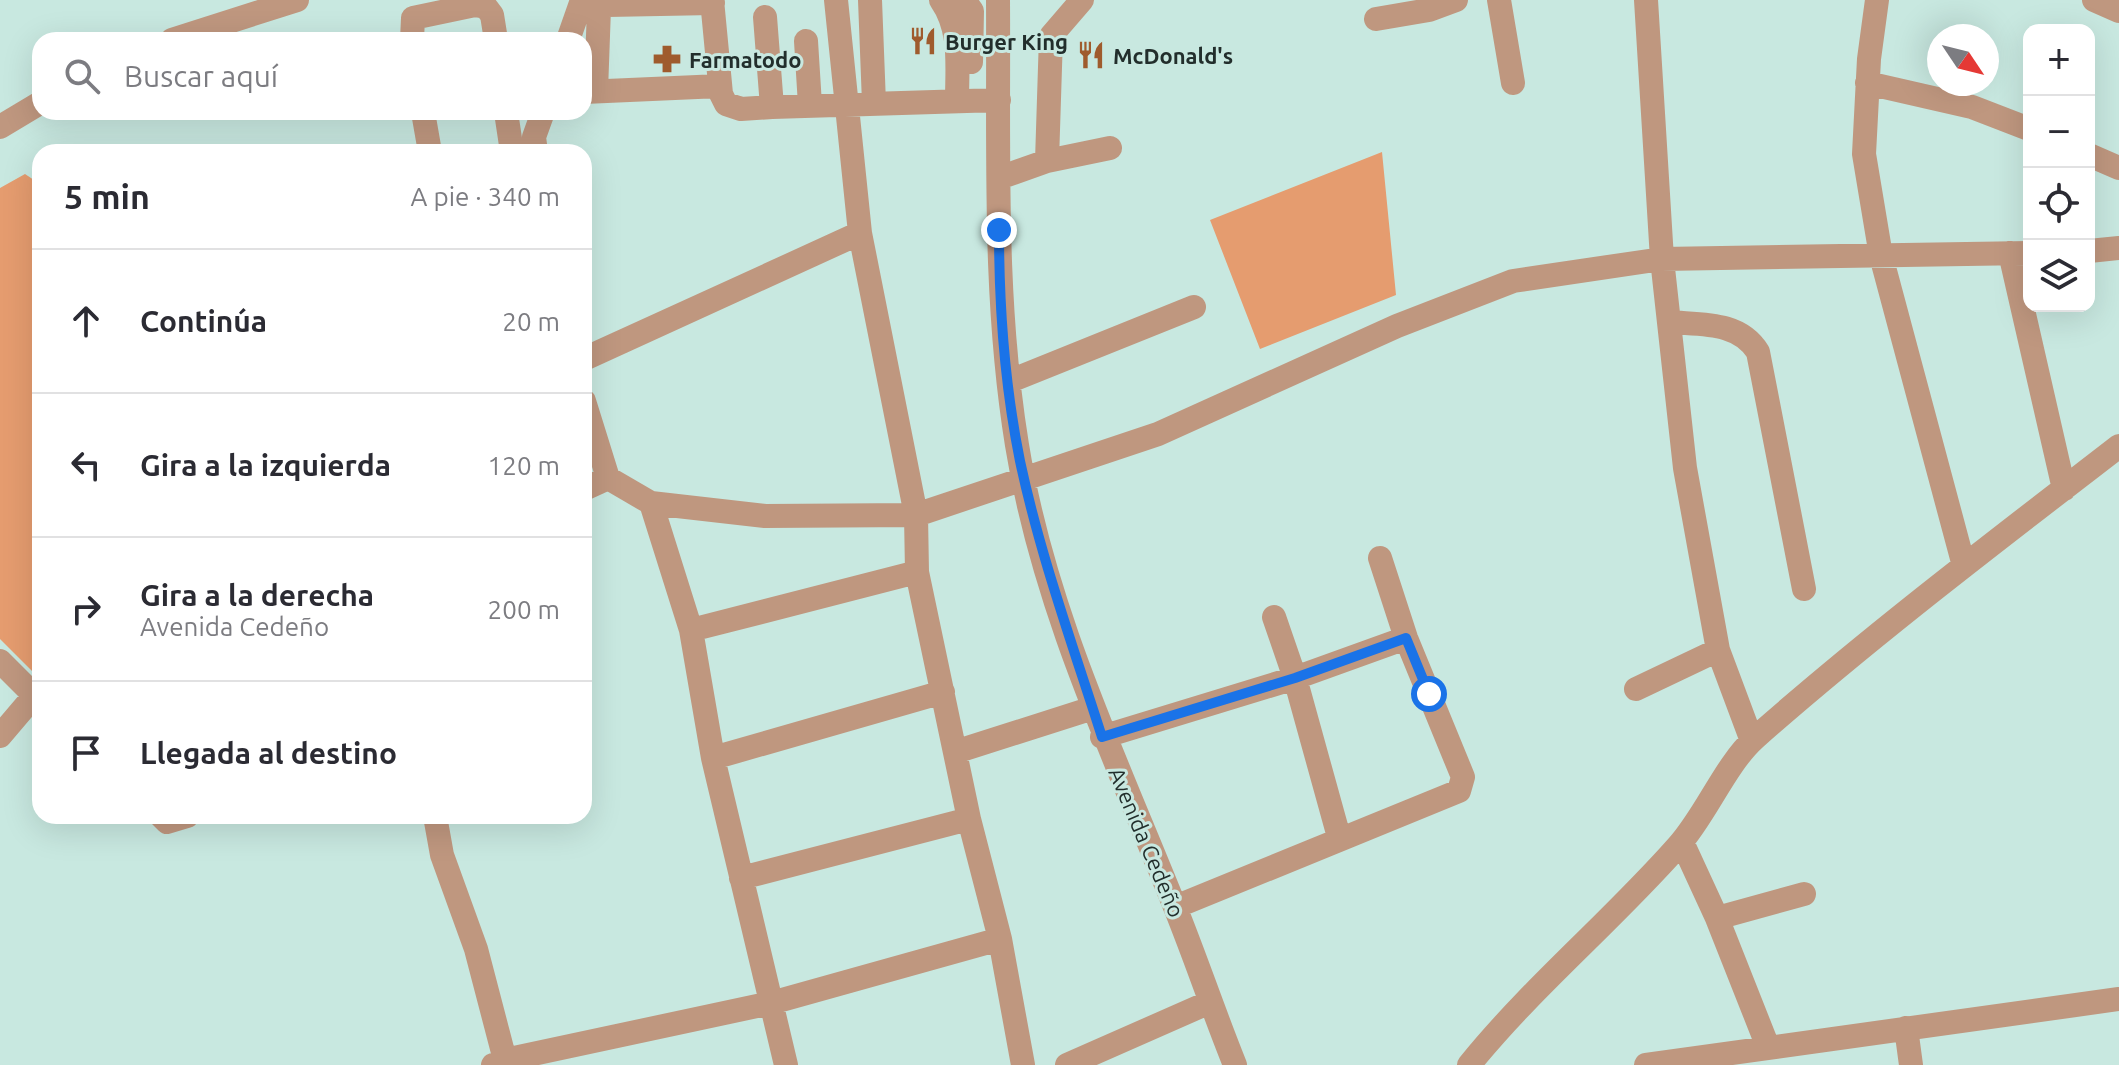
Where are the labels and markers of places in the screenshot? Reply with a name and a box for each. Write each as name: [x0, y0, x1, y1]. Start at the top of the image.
restaurant icon: Burger King: [908, 26, 938, 56]
place label: Burger King: [945, 29, 1068, 54]
restaurant icon: McDonald's: [1076, 40, 1106, 70]
place label: McDonald's: [1113, 43, 1233, 68]
pharmacy icon: Farmatodo: [652, 44, 682, 74]
place label: Farmatodo: [689, 47, 801, 72]

